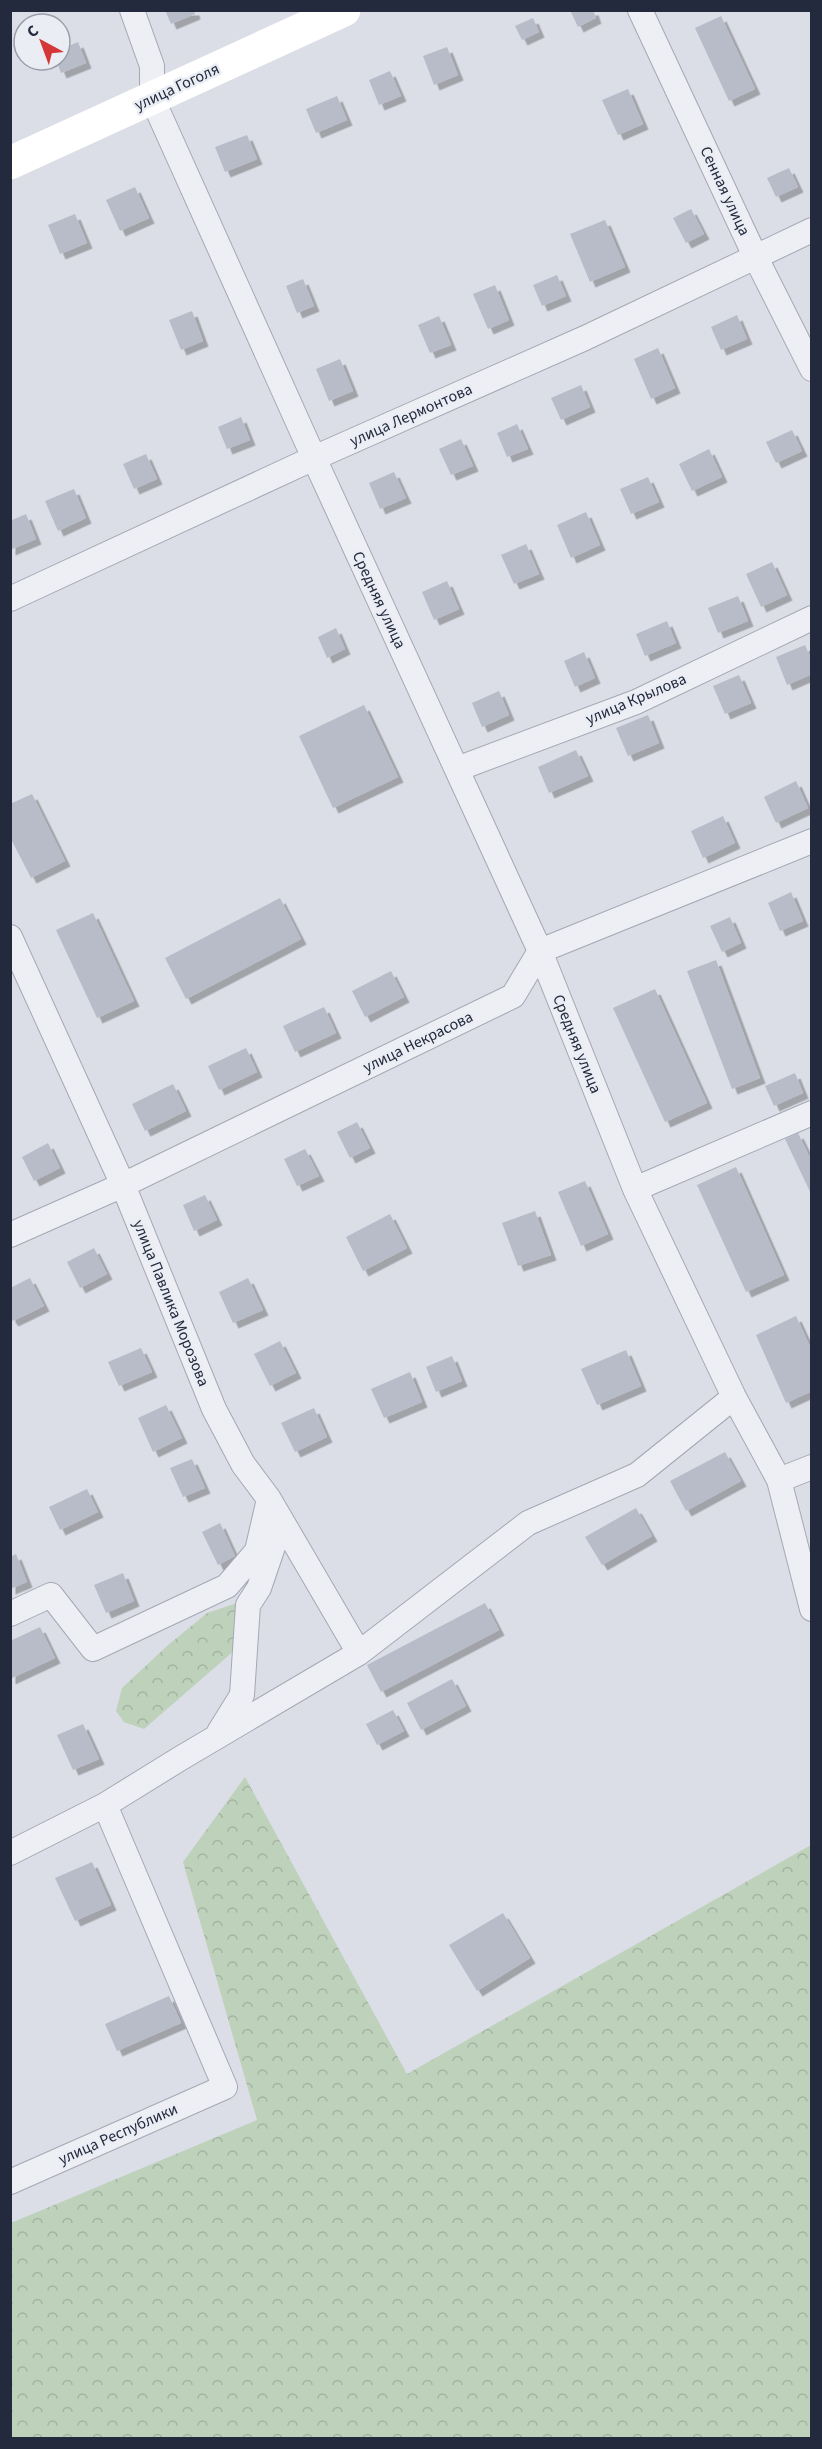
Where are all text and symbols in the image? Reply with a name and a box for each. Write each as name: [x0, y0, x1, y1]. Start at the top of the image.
north arrow: [12, 12, 72, 72]
text: С: [22, 20, 44, 43]
street label: улица Гоголя: [131, 58, 223, 116]
street label: Сенная улица: [695, 143, 755, 239]
street label: улица Лермонтова: [346, 378, 476, 452]
street label: Средняя улица: [347, 548, 411, 652]
street label: улица Крылова: [582, 668, 690, 730]
street label: Средняя улица: [547, 991, 607, 1097]
street label: улица Некрасова: [359, 1006, 477, 1078]
street label: улица Павлика Морозова: [127, 1216, 215, 1390]
street label: улица Республики: [55, 2098, 181, 2170]

